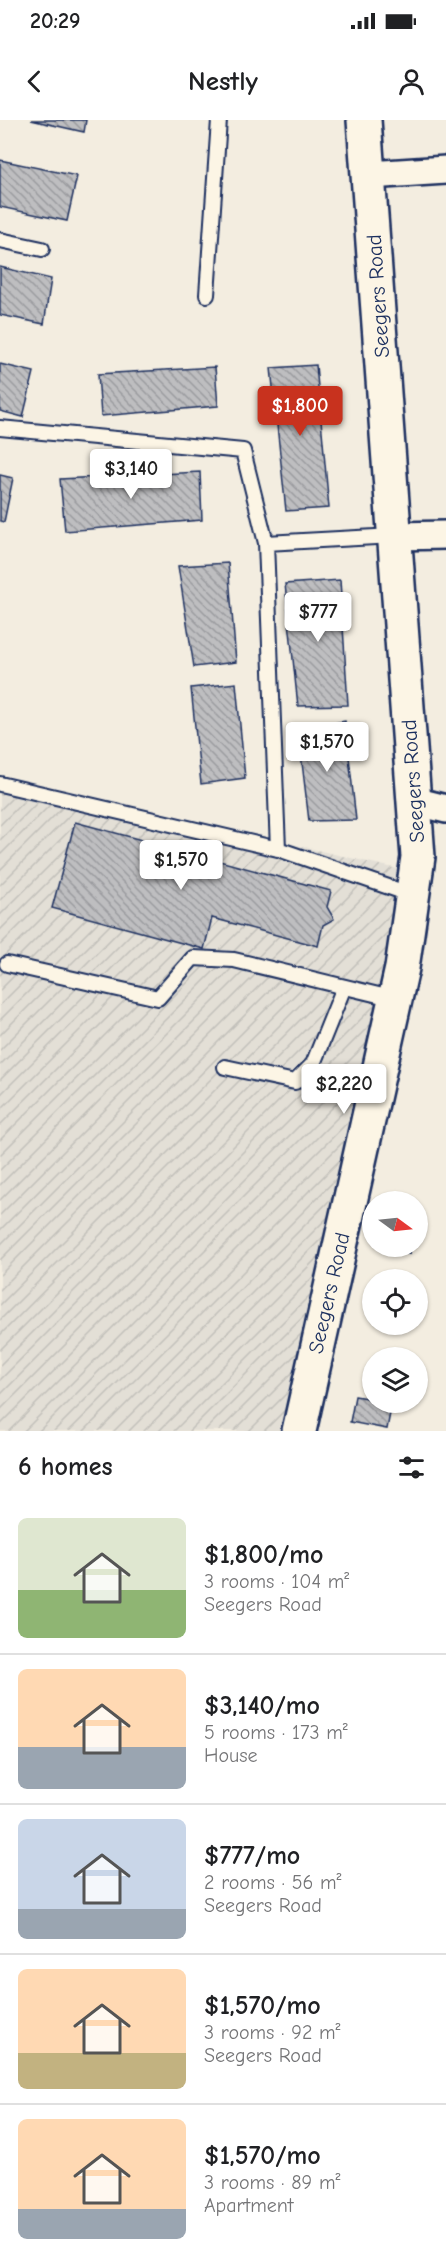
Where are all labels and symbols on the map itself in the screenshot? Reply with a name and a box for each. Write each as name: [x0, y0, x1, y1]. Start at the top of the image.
street label: Seegers Road: [362, 233, 394, 359]
pin: $1,800: [251, 386, 349, 437]
pin: $3,140: [82, 449, 180, 500]
pin: $777: [282, 592, 354, 643]
street label: Seegers Road: [397, 718, 429, 844]
pin: $1,570: [278, 722, 376, 773]
pin: $1,570: [132, 840, 230, 891]
pin: $2,220: [295, 1064, 393, 1115]
north arrow: [362, 1191, 428, 1257]
street label: Seegers Road: [303, 1230, 355, 1356]

